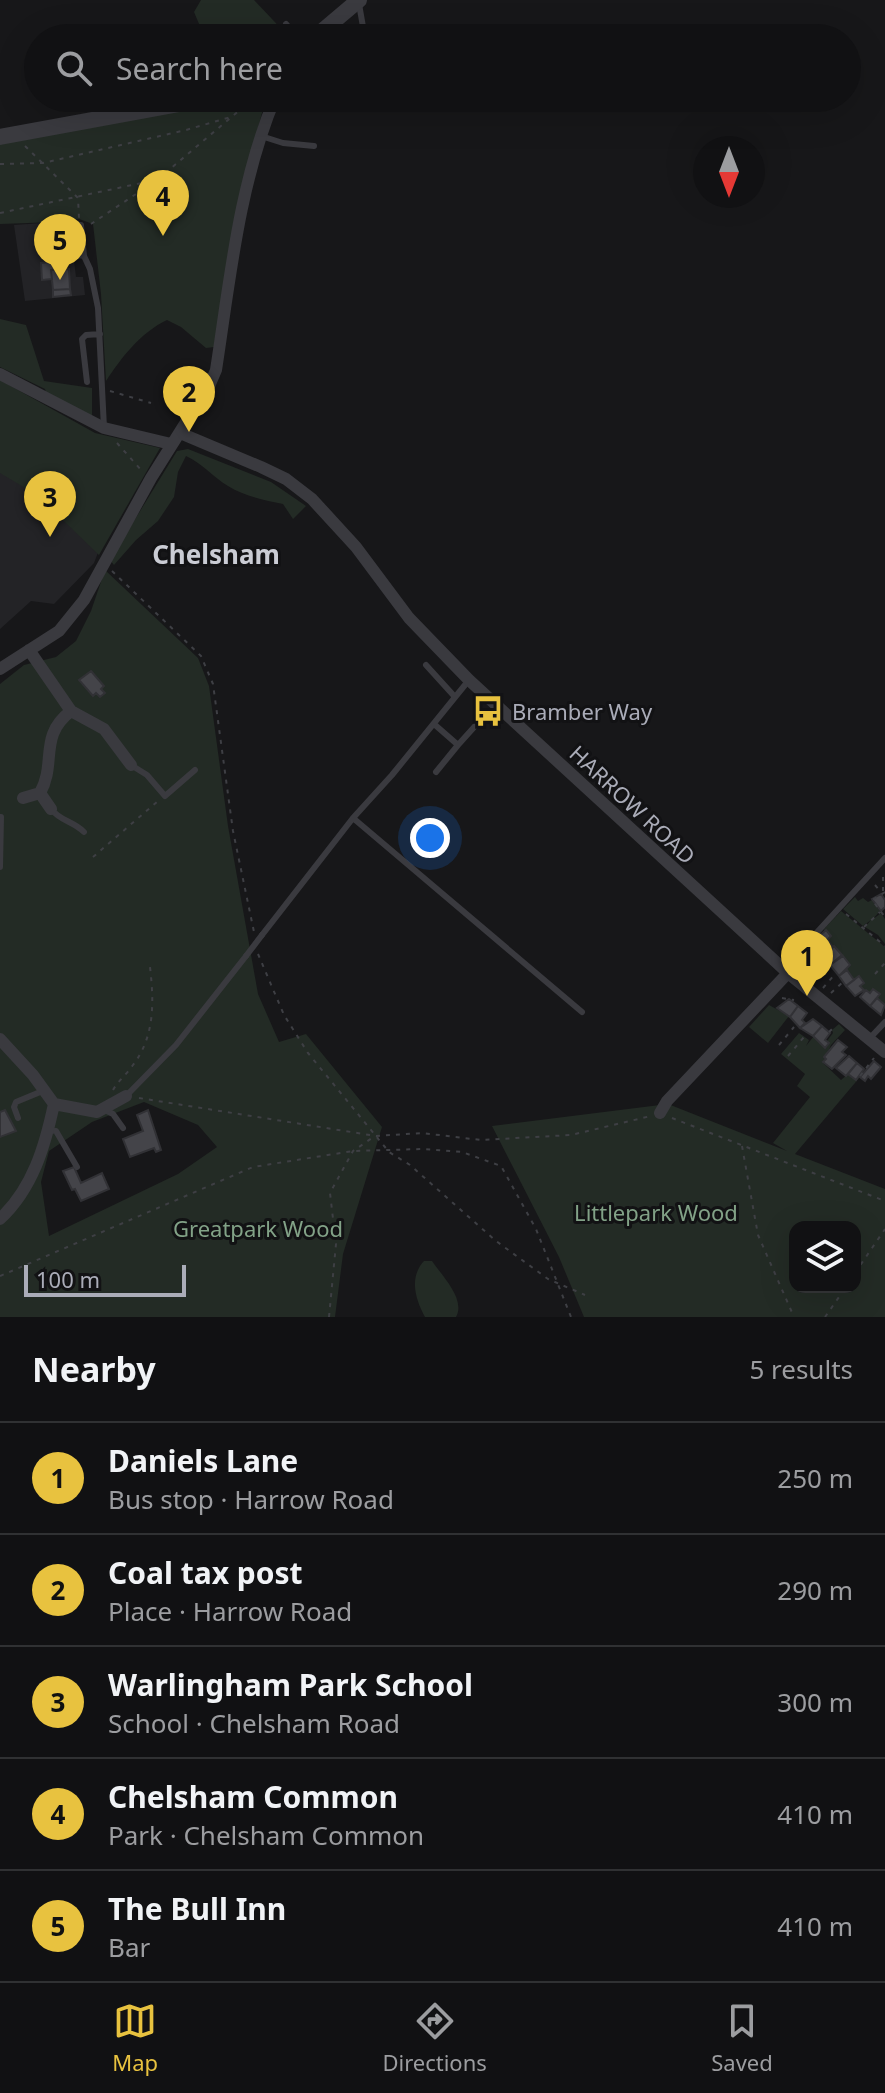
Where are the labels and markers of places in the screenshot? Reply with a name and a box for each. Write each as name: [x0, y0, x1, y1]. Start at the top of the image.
pin: 4: [137, 170, 189, 236]
pin: 5: [34, 214, 86, 280]
pin: 2: [163, 366, 215, 432]
pin: 3: [24, 471, 76, 537]
bus stop icon: Bramber Way: [471, 694, 505, 728]
place label: Bramber Way: [512, 696, 653, 726]
pin: 1: [781, 930, 833, 996]

